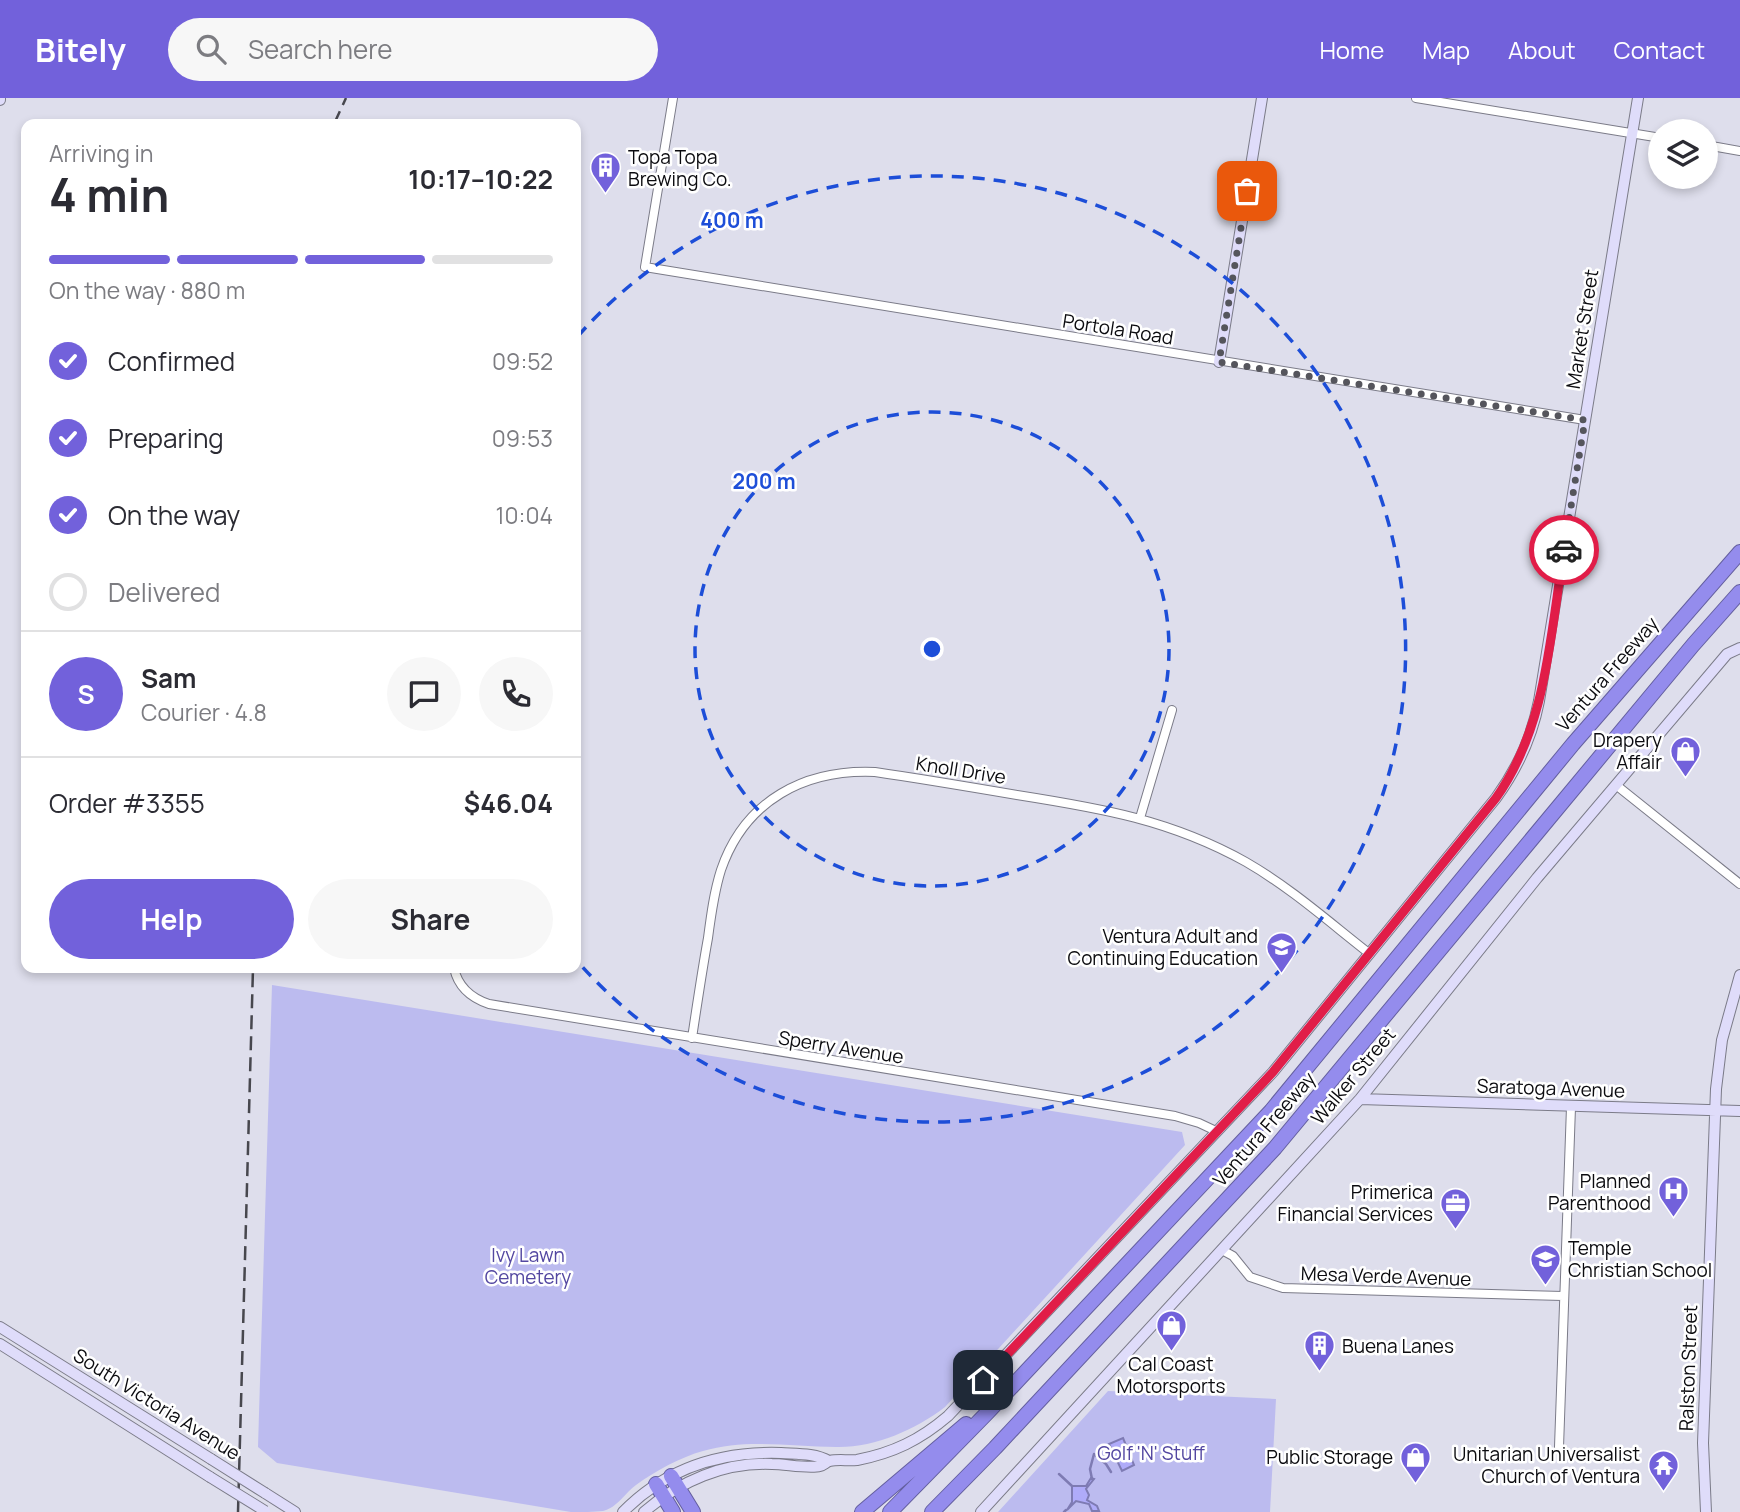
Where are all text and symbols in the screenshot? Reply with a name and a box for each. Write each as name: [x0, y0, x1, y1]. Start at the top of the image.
search box: [168, 18, 658, 81]
text: Bitely: [35, 27, 126, 72]
icon: search: [192, 30, 230, 68]
text: Search here: [248, 31, 393, 67]
text: Home: [1319, 33, 1384, 66]
text: Map: [1422, 33, 1470, 66]
text: About: [1508, 33, 1576, 66]
text: Contact: [1614, 33, 1705, 66]
map controls: [1648, 119, 1718, 189]
button: layers: [1648, 119, 1718, 189]
text: Arriving in: [49, 137, 154, 169]
place label: Topa Topa Brewing Co.: [628, 144, 732, 192]
building icon: Topa Topa Brewing Co.: [588, 151, 622, 195]
text: 10:17–10:22: [408, 161, 553, 197]
pin: [1217, 161, 1277, 221]
text: 4 min: [49, 163, 169, 226]
icon: bag: [1228, 172, 1266, 210]
text: 400 m: [700, 206, 764, 234]
street label: Market Street: [1560, 267, 1604, 391]
text: On the way · 880 m: [49, 274, 245, 306]
street label: Portola Road: [1061, 307, 1175, 351]
icon: check: [49, 342, 87, 380]
text: Confirmed: [108, 343, 235, 379]
text: 09:52: [492, 345, 553, 377]
icon: check: [49, 419, 87, 457]
text: Preparing: [108, 420, 224, 456]
text: 09:53: [492, 422, 553, 454]
text: 200 m: [732, 467, 796, 495]
icon: check: [49, 496, 87, 534]
text: On the way: [108, 497, 240, 533]
text: 10:04: [496, 499, 553, 531]
courier: [1529, 515, 1599, 585]
icon: car: [1545, 531, 1583, 569]
text: Delivered: [108, 574, 220, 610]
street label: Ventura Freeway: [1550, 611, 1664, 737]
centre of rings: [920, 637, 944, 661]
button: chat: [387, 657, 461, 731]
button: phone: [479, 657, 553, 731]
text: Sam: [141, 660, 196, 696]
text: S: [77, 676, 95, 712]
text: Courier · 4.8: [141, 696, 267, 728]
place label: Drapery Affair: [1593, 727, 1662, 775]
shop icon: Drapery Affair: [1668, 734, 1702, 778]
street label: Knoll Drive: [914, 750, 1008, 790]
text: Order #3355: [49, 785, 205, 821]
text: $46.04: [464, 785, 553, 821]
button: Help: [49, 879, 294, 959]
button: Share: [308, 879, 553, 959]
place label: Ventura Adult and Continuing Education: [1068, 923, 1258, 971]
school or university icon: Ventura Adult and Continuing Education: [1264, 930, 1298, 974]
street label: Walker Street: [1305, 1022, 1401, 1130]
street label: Sperry Avenue: [776, 1024, 906, 1070]
street label: Ventura Freeway: [1207, 1066, 1321, 1192]
street label: Saratoga Avenue: [1476, 1072, 1626, 1104]
place label: Planned Parenthood: [1548, 1168, 1651, 1216]
hospital icon: Planned Parenthood: [1657, 1175, 1691, 1219]
place label: Primerica Financial Services: [1277, 1179, 1433, 1227]
office icon: Primerica Financial Services: [1439, 1186, 1473, 1230]
place label: Temple Christian School: [1568, 1235, 1712, 1283]
park label: Ivy Lawn Cemetery: [485, 1242, 571, 1290]
school or university icon: Temple Christian School: [1528, 1242, 1562, 1286]
street label: Mesa Verde Avenue: [1300, 1260, 1472, 1292]
street label: Ralston Street: [1673, 1304, 1703, 1432]
shop icon: Cal Coast Motorsports: [1154, 1308, 1188, 1352]
building icon: Buena Lanes: [1302, 1329, 1336, 1373]
place label: Buena Lanes: [1342, 1333, 1454, 1359]
street label: South Victoria Avenue: [69, 1342, 245, 1466]
pin: [953, 1350, 1013, 1410]
place label: Cal Coast Motorsports: [1116, 1351, 1226, 1399]
icon: home: [964, 1361, 1002, 1399]
park label: Golf 'N' Stuff: [1097, 1440, 1205, 1466]
shop icon: Public Storage: [1399, 1440, 1433, 1484]
place label: Unitarian Universalist Church of Ventura: [1453, 1441, 1640, 1489]
place label: Public Storage: [1266, 1444, 1393, 1470]
temple icon: Unitarian Universalist Church of Ventura: [1646, 1448, 1680, 1492]

